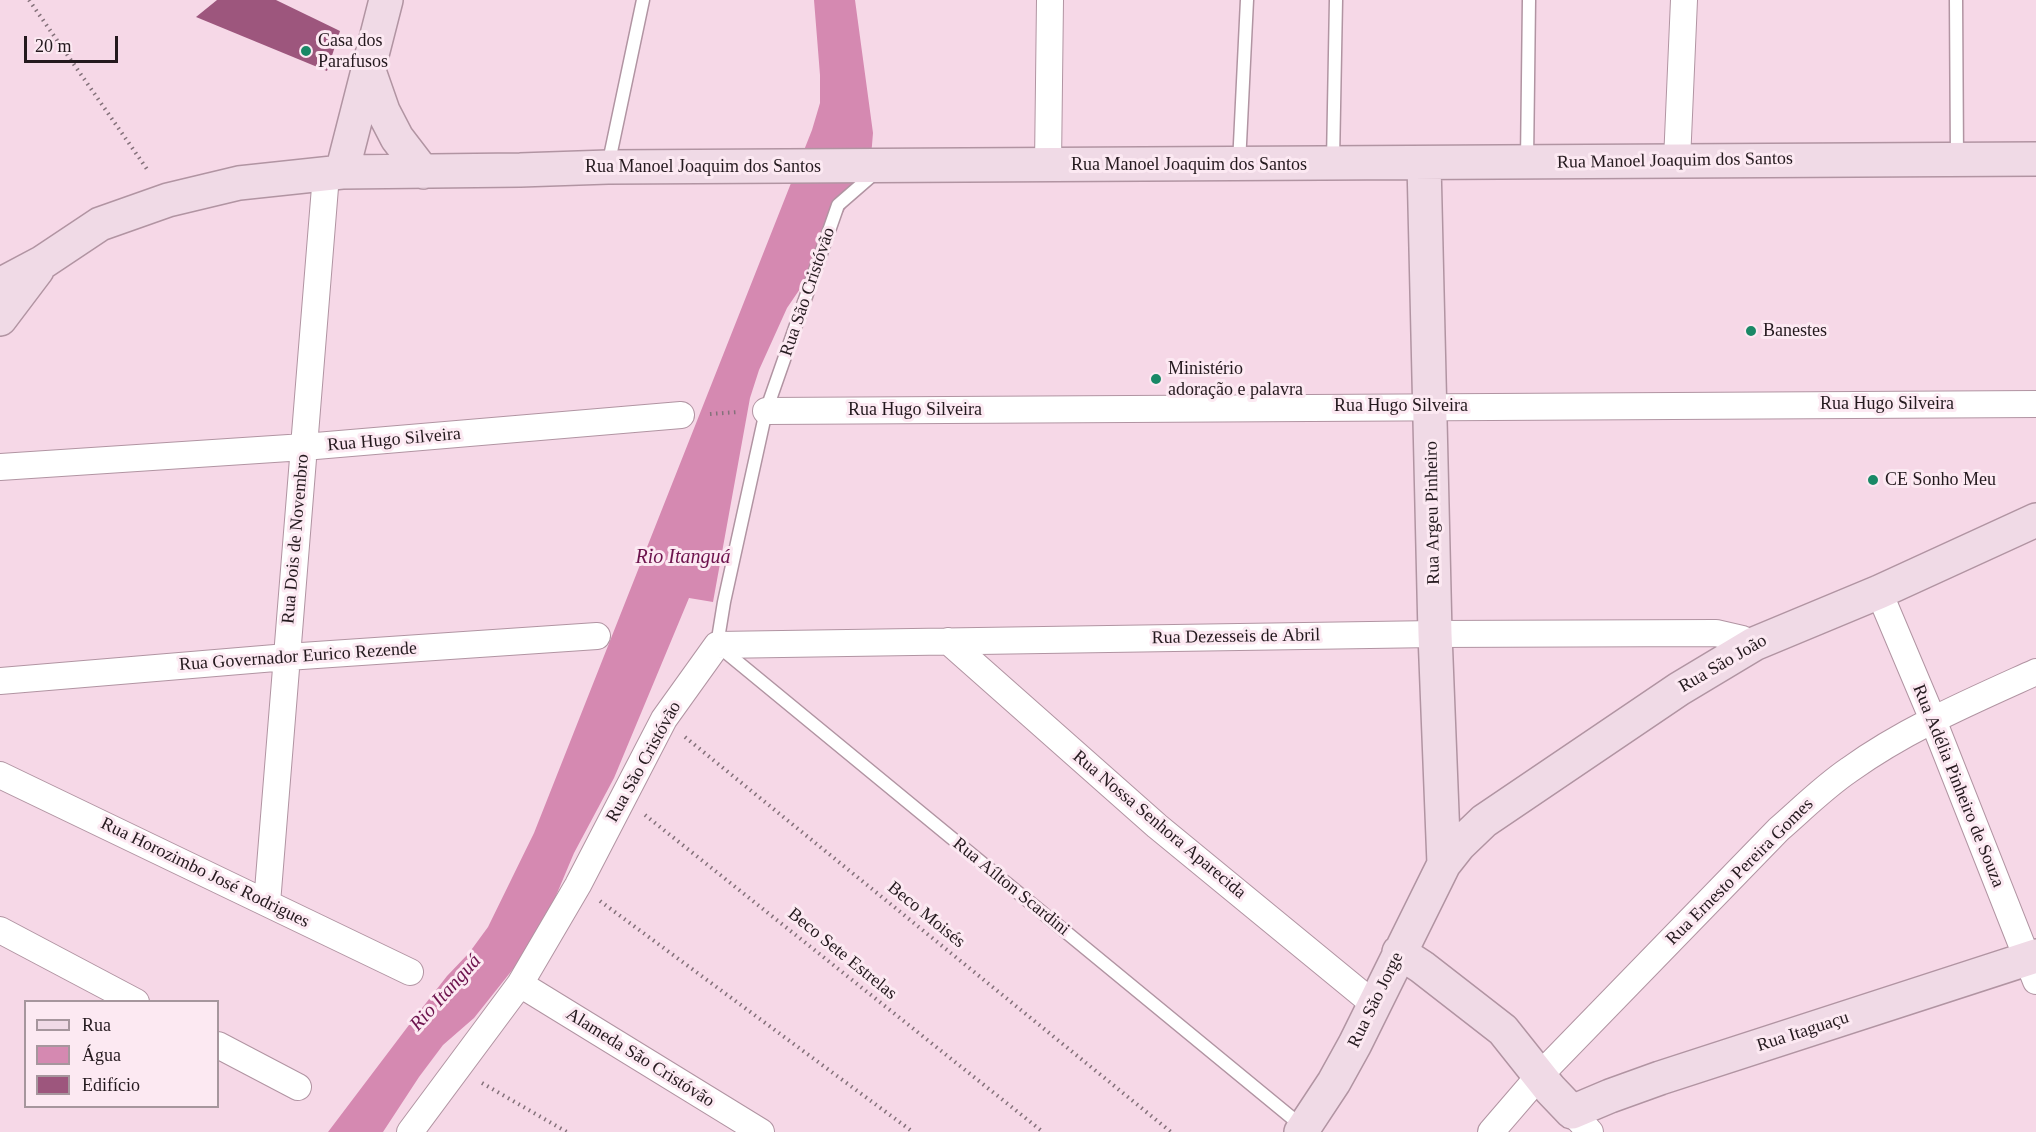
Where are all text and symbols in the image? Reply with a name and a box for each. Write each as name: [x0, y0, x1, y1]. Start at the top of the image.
scale bar: [27, 24, 122, 62]
place label: Casa dos Parafusos: [318, 30, 388, 72]
text: 20 m: [35, 36, 72, 56]
marker: Casa dos Parafusos: [299, 44, 313, 58]
street label: Rua Manoel Joaquim dos Santos: [1557, 148, 1793, 174]
street label: Rua Manoel Joaquim dos Santos: [1071, 154, 1307, 176]
street label: Rua Manoel Joaquim dos Santos: [585, 156, 821, 178]
street label: Rua São Cristóvão: [776, 225, 840, 359]
place label: Banestes: [1763, 320, 1827, 342]
marker: Banestes: [1744, 324, 1758, 338]
place label: Ministério adoração e palavra: [1168, 358, 1303, 400]
marker: Ministério adoração e palavra: [1149, 372, 1163, 386]
street label: Rua Hugo Silveira: [1820, 393, 1954, 415]
street label: Rua Hugo Silveira: [1334, 395, 1468, 417]
street label: Rua Hugo Silveira: [848, 399, 982, 421]
street label: Rua Hugo Silveira: [326, 423, 462, 457]
street label: Rua Argeu Pinheiro: [1421, 441, 1445, 585]
street label: Rua Dois de Novembro: [278, 453, 314, 625]
place label: CE Sonho Meu: [1885, 469, 1996, 491]
marker: CE Sonho Meu: [1866, 473, 1880, 487]
water label: Rio Itanguá: [636, 546, 730, 570]
street label: Rua Dezesseis de Abril: [1152, 625, 1320, 649]
street label: Rua São João: [1675, 630, 1771, 698]
street label: Rua Governador Eurico Rezende: [178, 638, 418, 676]
street label: Rua Adélia Pinheiro de Souza: [1907, 681, 2009, 891]
street label: Rua São Cristóvão: [602, 698, 686, 826]
street label: Rua Nossa Senhora Aparecida: [1068, 746, 1250, 904]
street label: Rua Ernesto Pereira Gomes: [1662, 794, 1818, 950]
street label: Rua Horozimbo José Rodrigues: [97, 813, 313, 933]
street label: Rua Aílton Scardini: [948, 833, 1074, 941]
street label: Beco Moisés: [883, 877, 969, 953]
street label: Beco Sete Estrelas: [783, 903, 901, 1005]
street label: Rua São Jorge: [1344, 949, 1408, 1051]
water label: Rio Itanguá: [405, 950, 487, 1036]
legend: [24, 1000, 219, 1108]
street label: Alameda São Cristóvão: [562, 1004, 718, 1112]
street label: Rua Itaguaçu: [1754, 1007, 1852, 1057]
text: Rua: [82, 1015, 111, 1035]
text: Água: [82, 1045, 121, 1065]
text: Edifício: [82, 1075, 140, 1095]

